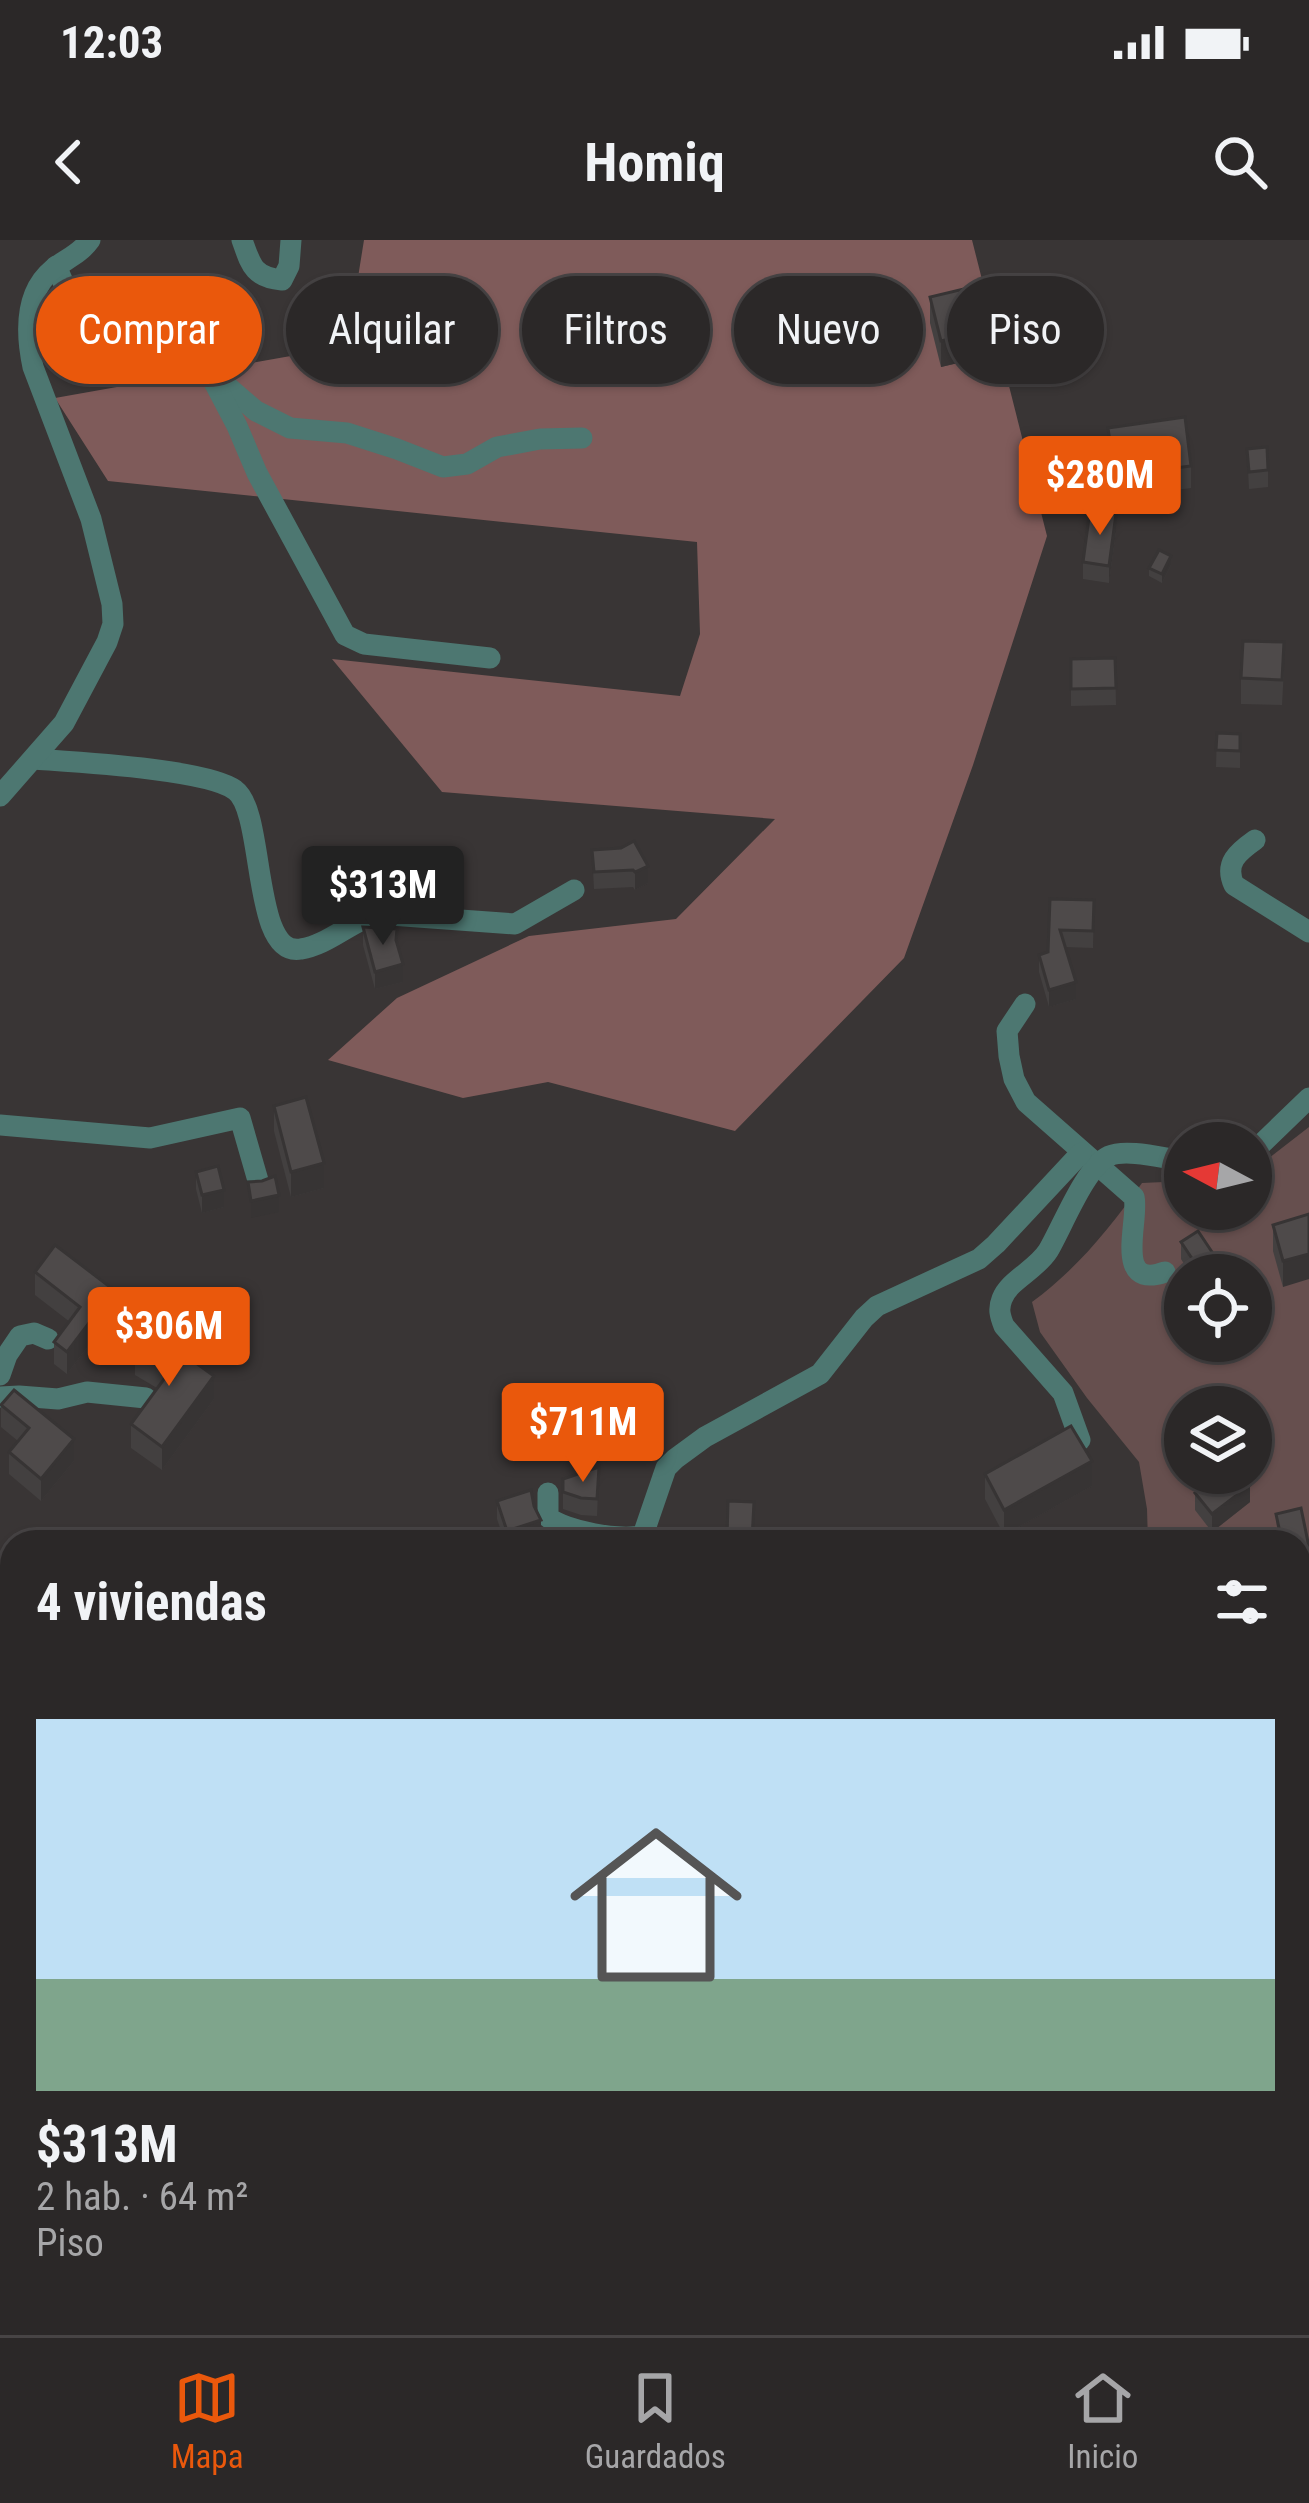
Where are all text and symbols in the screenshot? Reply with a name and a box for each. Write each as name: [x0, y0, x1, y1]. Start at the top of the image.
text: 12:03: [60, 16, 163, 69]
icon: back: [36, 129, 102, 195]
icon: search: [1207, 129, 1273, 195]
text: Homiq: [584, 131, 725, 194]
chip: Comprar: [36, 276, 262, 384]
chip: Alquilar: [286, 276, 498, 384]
chip: Filtros: [522, 276, 710, 384]
chip: Nuevo: [734, 276, 923, 384]
chip: Piso: [947, 276, 1104, 384]
pin: $280M: [1016, 436, 1184, 538]
text: $280M: [1046, 452, 1154, 498]
pin: $313M: [299, 846, 467, 948]
text: $313M: [329, 862, 437, 908]
north arrow: [1164, 1122, 1272, 1230]
map controls: [1164, 1122, 1272, 1494]
button: locate: [1164, 1254, 1272, 1362]
pin: $306M: [85, 1287, 253, 1389]
text: $306M: [115, 1303, 223, 1349]
pin: $711M: [499, 1383, 667, 1485]
button: layers: [1164, 1386, 1272, 1494]
text: $711M: [529, 1399, 637, 1445]
icon: filters: [1209, 1569, 1275, 1635]
text: 4 viviendas: [36, 1573, 267, 1632]
icon: home: [548, 1797, 764, 2013]
text: $313M: [36, 2115, 178, 2174]
text: 2 hab. · 64 m²: [36, 2174, 248, 2220]
text: Piso: [36, 2220, 104, 2266]
tab: Mapa: [171, 2365, 243, 2476]
tab: Guardados: [585, 2365, 726, 2476]
tab: Inicio: [1067, 2365, 1138, 2476]

